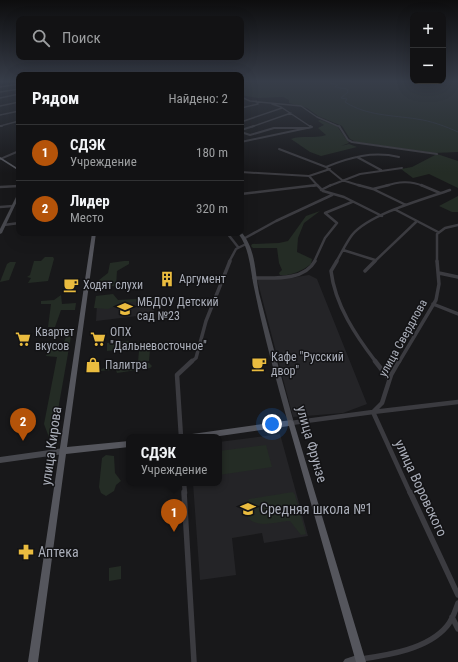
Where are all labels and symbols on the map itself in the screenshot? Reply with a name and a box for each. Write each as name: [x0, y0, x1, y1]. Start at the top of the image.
building icon: Аргумент: [158, 270, 176, 288]
place label: Аргумент: [179, 272, 226, 286]
cafe icon: Ходят слухи: [62, 276, 80, 294]
place label: Ходят слухи: [83, 278, 143, 292]
place label: МБДОУ Детский сад №23: [137, 295, 219, 323]
street label: улица Свердлова: [376, 297, 430, 379]
school or university icon: МБДОУ Детский сад №23: [116, 300, 134, 318]
place label: Квартет вкусов: [35, 325, 74, 353]
place label: ОПХ "Дальневосточное": [110, 325, 207, 353]
supermarket icon: Квартет вкусов: [14, 330, 32, 348]
supermarket icon: ОПХ "Дальневосточное": [89, 330, 107, 348]
place label: Кафе "Русский двор": [271, 350, 344, 378]
cafe icon: Кафе "Русский двор": [250, 355, 268, 373]
shop icon: Палитра: [84, 356, 102, 374]
place label: Палитра: [105, 358, 147, 372]
street label: улица Фрунзе: [293, 404, 331, 485]
street label: улица Кирова: [38, 405, 64, 487]
pin: 2: [10, 408, 36, 441]
your location: [262, 414, 282, 434]
street label: улица Воровского: [392, 437, 450, 539]
pin: 1: [161, 499, 187, 532]
school or university icon: Средняя школа №1: [239, 500, 257, 518]
place label: Средняя школа №1: [260, 501, 373, 517]
pharmacy icon: Аптека: [17, 543, 35, 561]
place label: Аптека: [38, 544, 79, 560]

